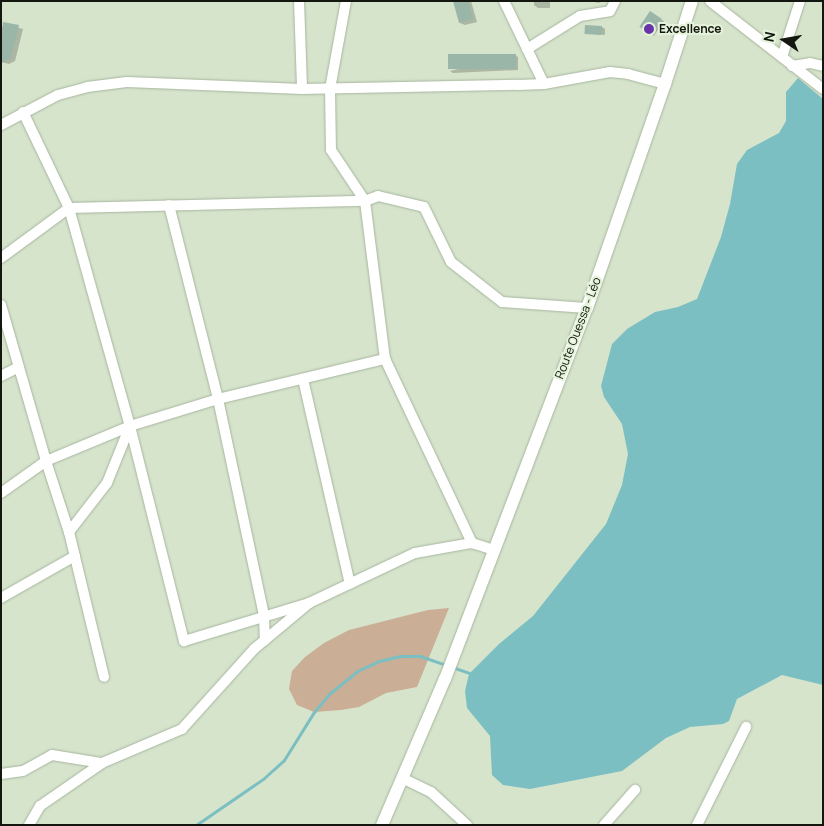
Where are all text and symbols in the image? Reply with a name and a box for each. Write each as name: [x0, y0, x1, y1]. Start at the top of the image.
north arrow: [759, 15, 809, 65]
place label: Excellence: [659, 22, 722, 36]
marker: Excellence: [643, 23, 655, 35]
text: N: [759, 30, 779, 44]
street label: Route Ouessa - Léo: [552, 275, 604, 381]

